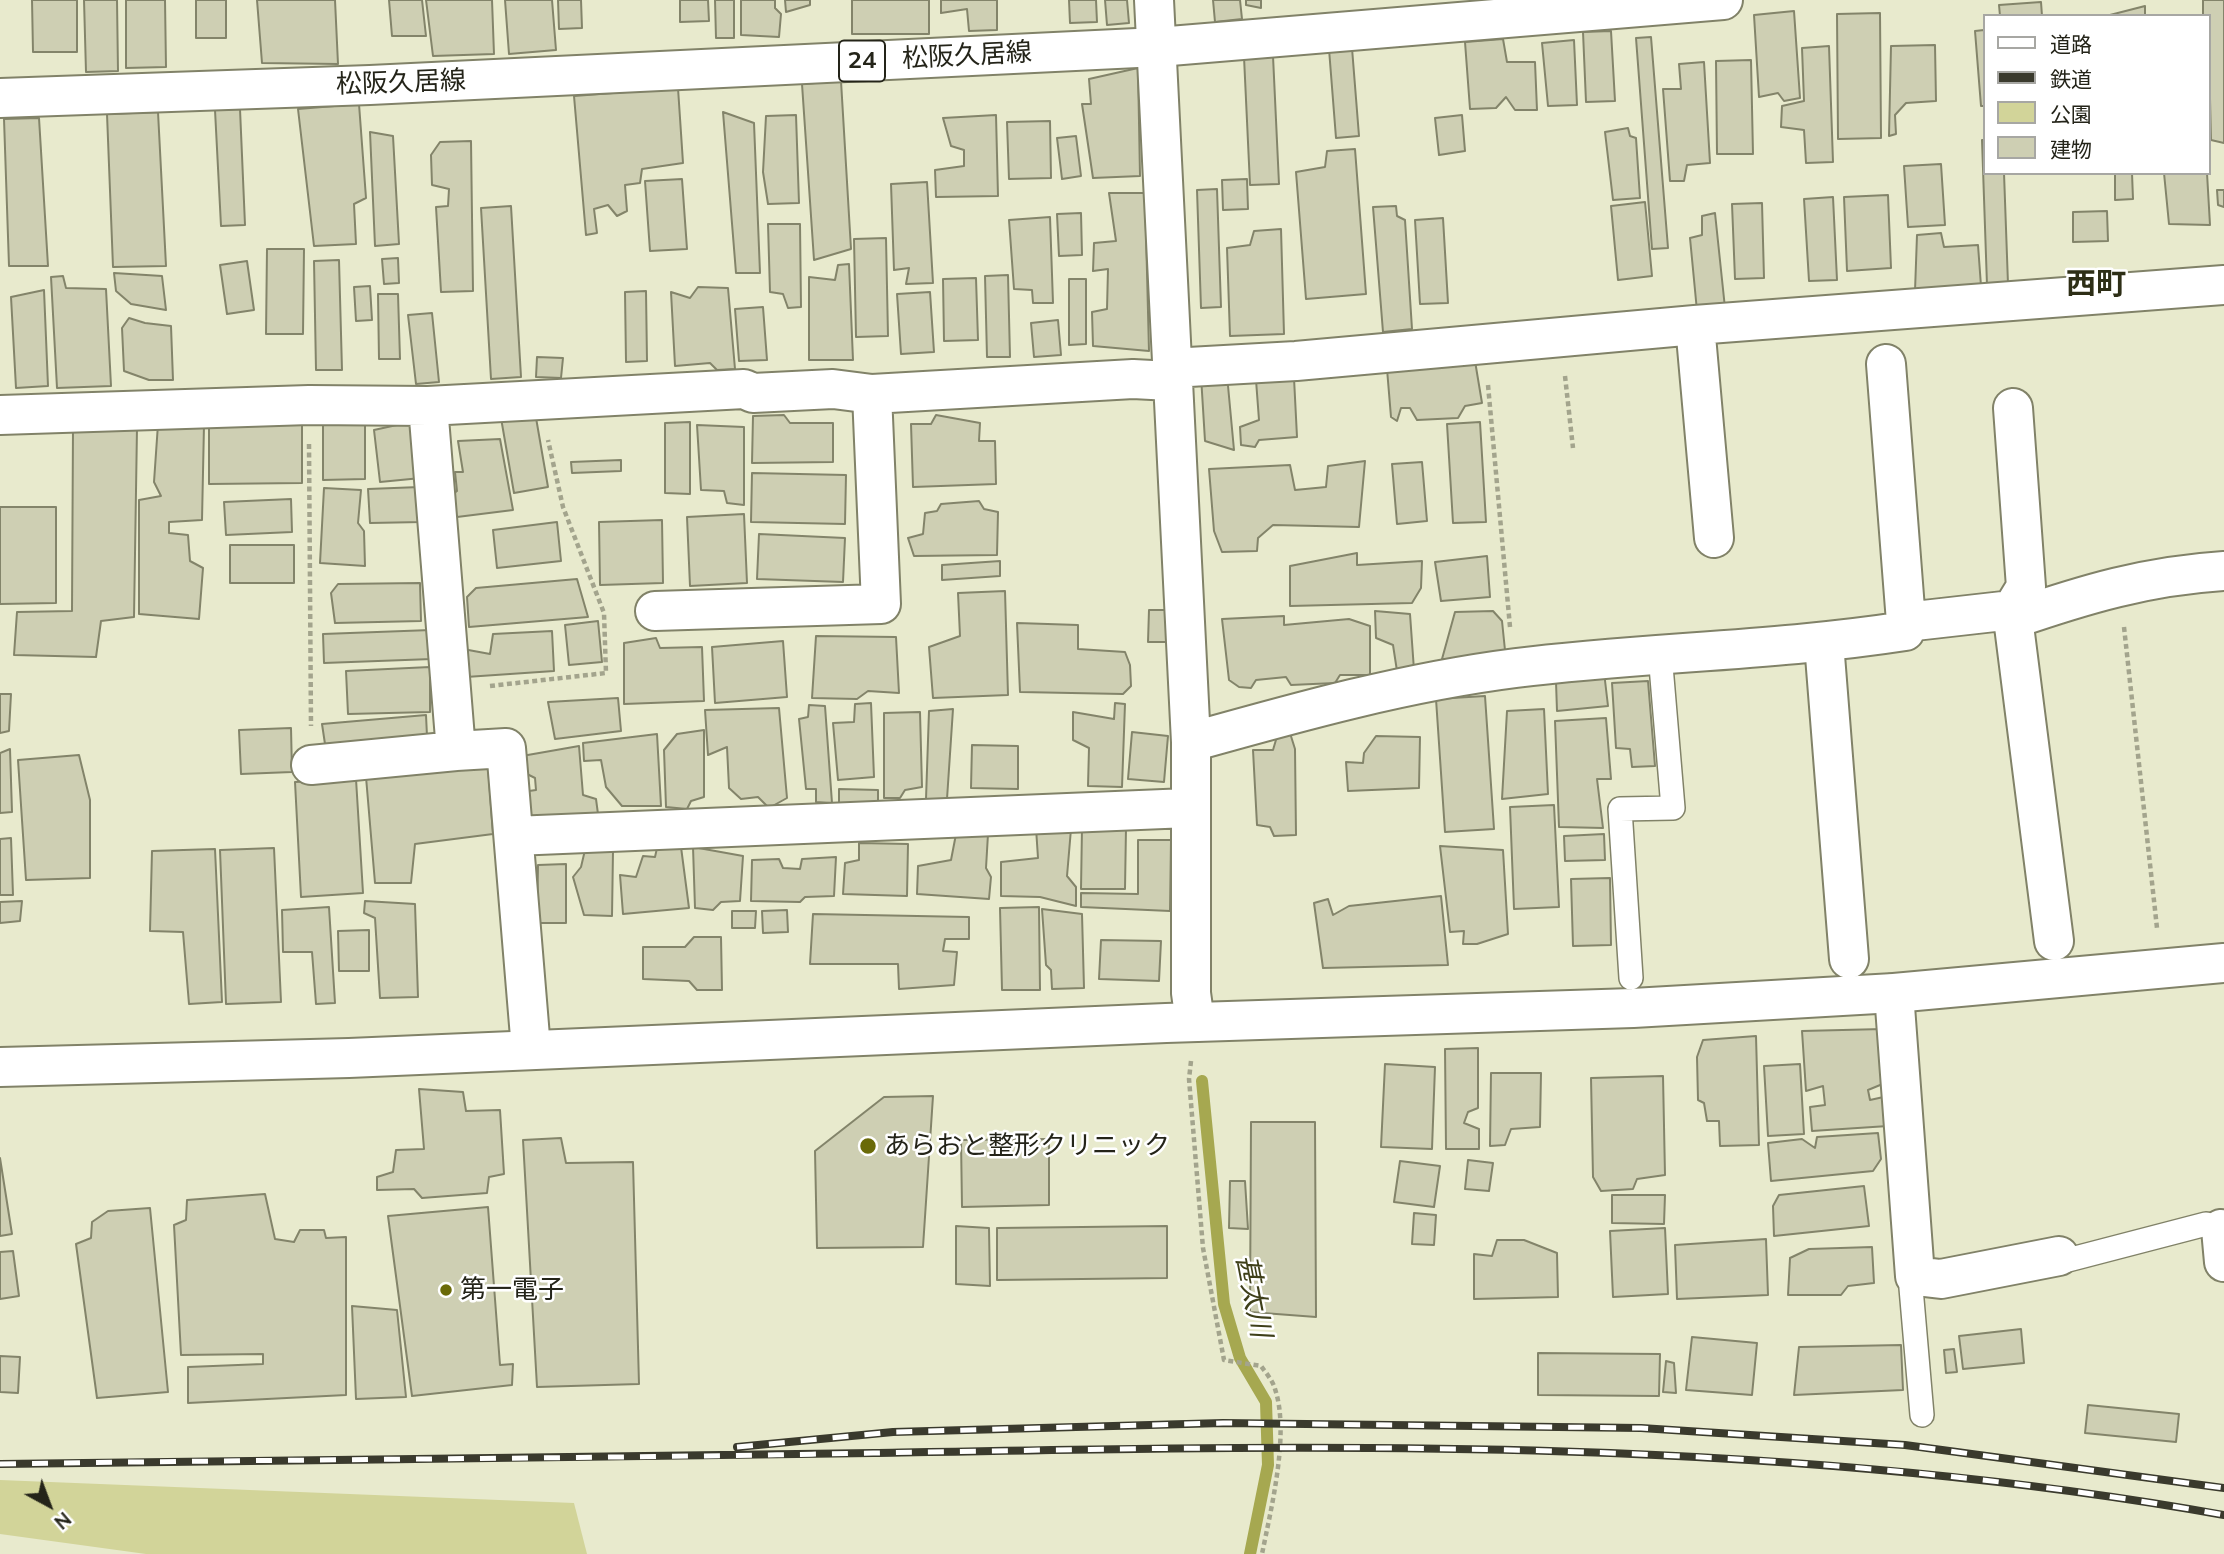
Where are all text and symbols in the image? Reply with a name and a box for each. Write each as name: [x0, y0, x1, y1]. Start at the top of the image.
legend: [1982, 14, 2210, 175]
text: 道路: [2050, 31, 2092, 57]
street label: 松阪久居線: [901, 37, 1033, 75]
road number: 24: [839, 40, 885, 82]
street label: 松阪久居線: [335, 65, 467, 101]
text: 鉄道: [2050, 66, 2092, 92]
text: 公園: [2050, 101, 2092, 127]
text: 建物: [2050, 136, 2092, 162]
district label: 西町: [2066, 267, 2126, 303]
place label: あらおと整形クリニック: [884, 1130, 1170, 1162]
marker: あらおと整形クリニック: [858, 1136, 878, 1156]
water label: 甚太川: [1228, 1252, 1278, 1340]
place label: 第一電子: [460, 1274, 564, 1306]
marker: 第一電子: [438, 1282, 454, 1298]
north arrow: [14, 1470, 84, 1540]
text: N: [49, 1507, 76, 1535]

